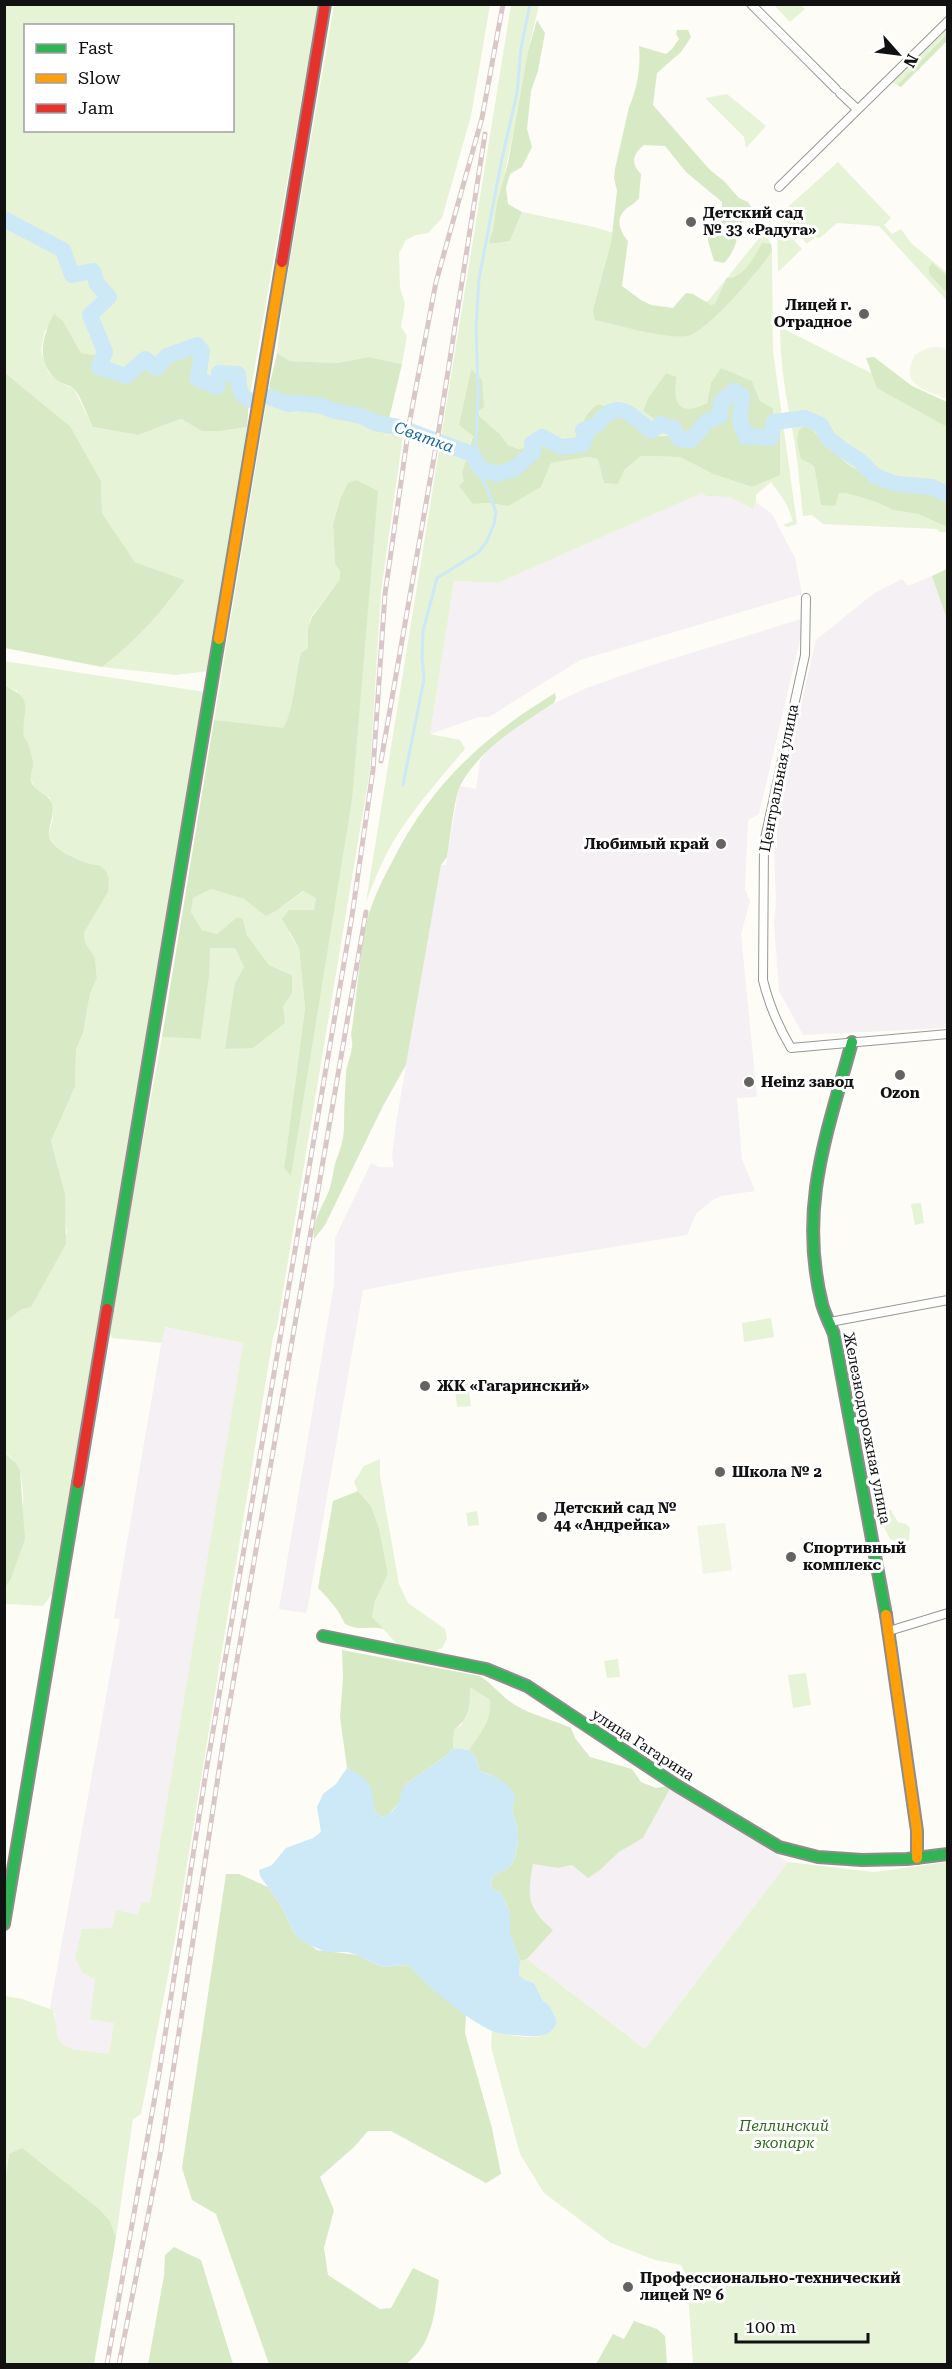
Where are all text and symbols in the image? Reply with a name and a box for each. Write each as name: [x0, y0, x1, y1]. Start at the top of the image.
legend: [24, 24, 234, 132]
north arrow: [868, 24, 928, 84]
text: Fast: [78, 37, 113, 58]
text: N: [900, 51, 922, 71]
text: Slow: [78, 67, 120, 88]
text: Jam: [78, 97, 114, 118]
place label: Детский сад № 33 «Радуга»: [703, 204, 817, 239]
marker: Детский сад № 33 «Радуга»: [684, 215, 698, 229]
place label: Лицей г. Отрадное: [774, 296, 852, 331]
marker: Лицей г. Отрадное: [857, 307, 871, 321]
water label: Святка: [392, 417, 457, 457]
street label: Центральная улица: [756, 703, 802, 853]
place label: Любимый край: [584, 835, 709, 853]
marker: Любимый край: [714, 837, 728, 851]
marker: Ozon: [893, 1068, 907, 1082]
place label: Heinz завод: [761, 1073, 854, 1091]
marker: Heinz завод: [742, 1075, 756, 1089]
place label: Ozon: [880, 1084, 920, 1102]
street label: Железнодорожная улица: [840, 1330, 894, 1526]
place label: ЖК «Гагаринский»: [437, 1377, 590, 1395]
marker: ЖК «Гагаринский»: [418, 1379, 432, 1393]
place label: Школа № 2: [732, 1463, 822, 1481]
marker: Школа № 2: [713, 1465, 727, 1479]
place label: Детский сад № 44 «Андрейка»: [554, 1499, 677, 1534]
marker: Детский сад № 44 «Андрейка»: [535, 1510, 549, 1524]
place label: Спортивный комплекс: [803, 1539, 906, 1574]
marker: Спортивный комплекс: [784, 1550, 798, 1564]
street label: улица Гагарина: [588, 1705, 698, 1785]
park label: Пеллинский экопарк: [738, 2117, 829, 2152]
place label: Профессионально-технический лицей № 6: [640, 2269, 900, 2304]
marker: Профессионально-технический лицей № 6: [621, 2280, 635, 2294]
scale bar: [736, 2306, 868, 2344]
text: 100 m: [745, 2316, 796, 2337]

